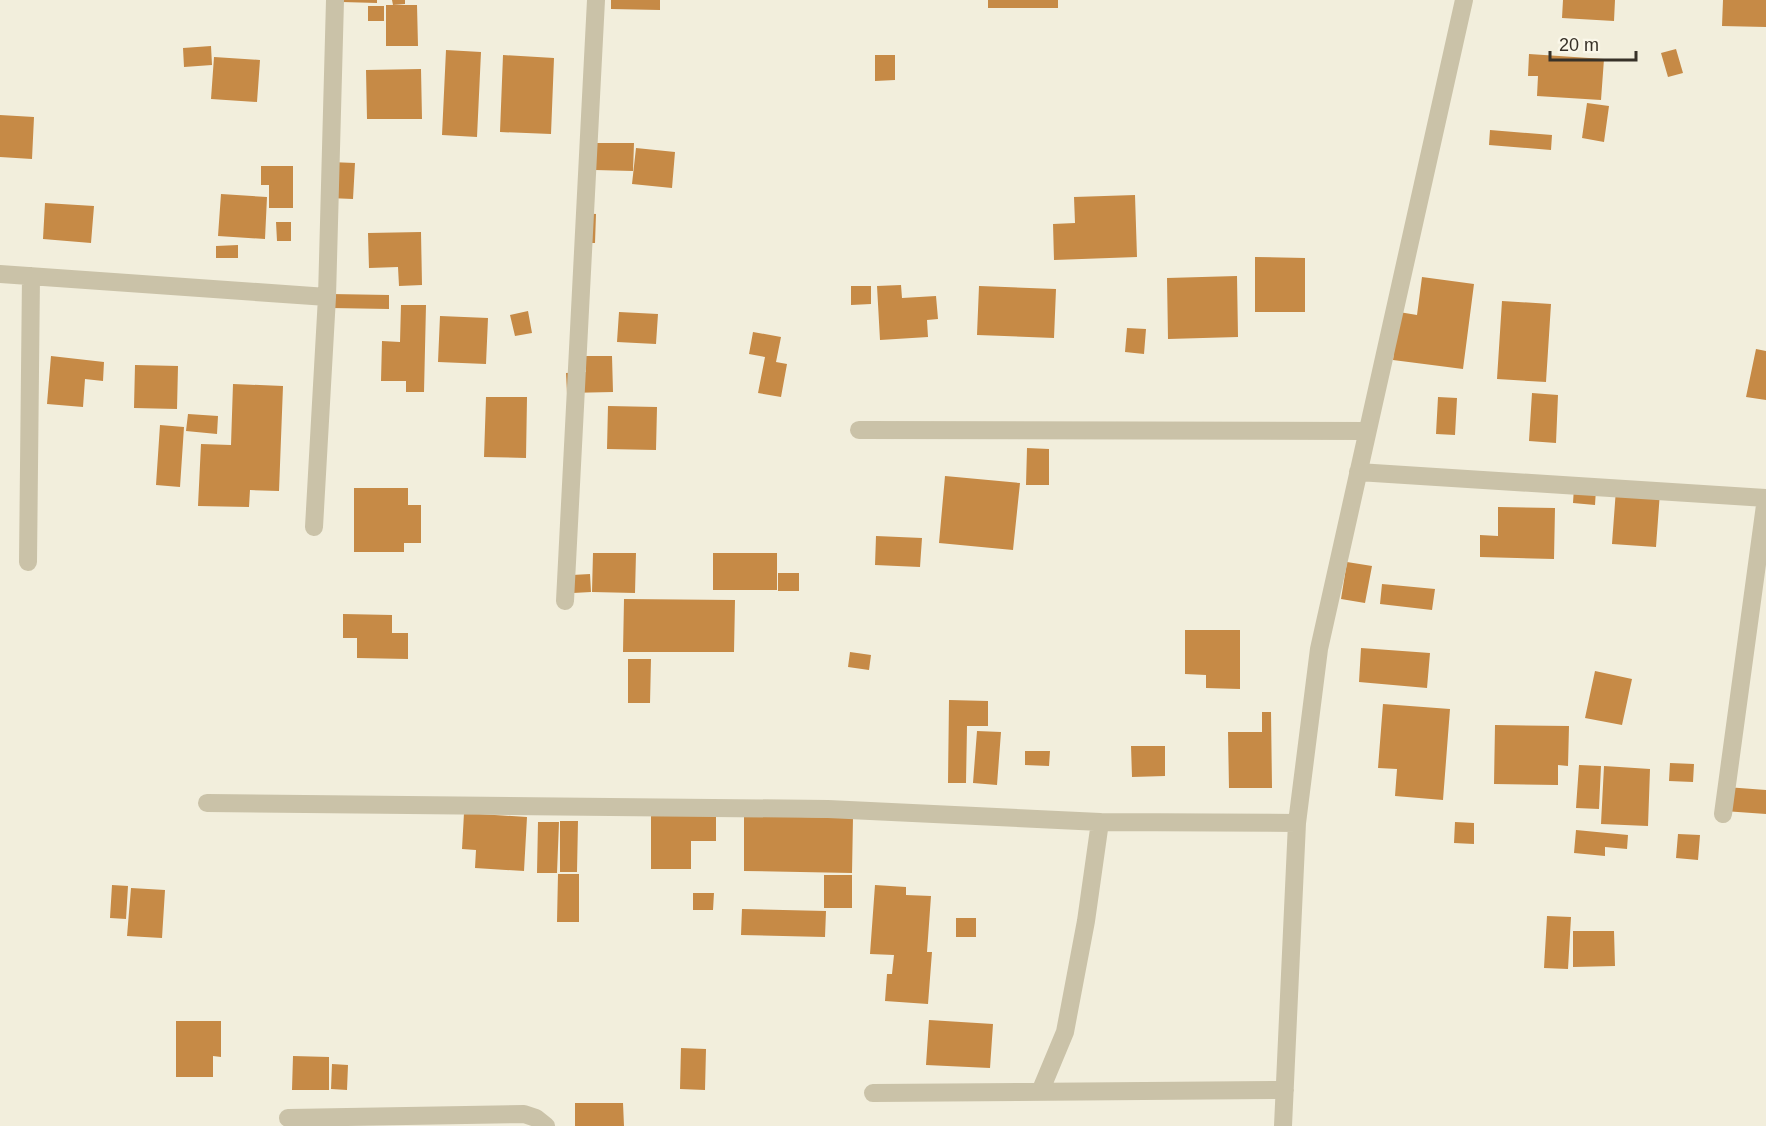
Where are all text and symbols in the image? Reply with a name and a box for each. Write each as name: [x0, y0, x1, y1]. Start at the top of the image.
scale bar: [1550, 24, 1636, 62]
text: 20 m: [1559, 35, 1599, 55]

